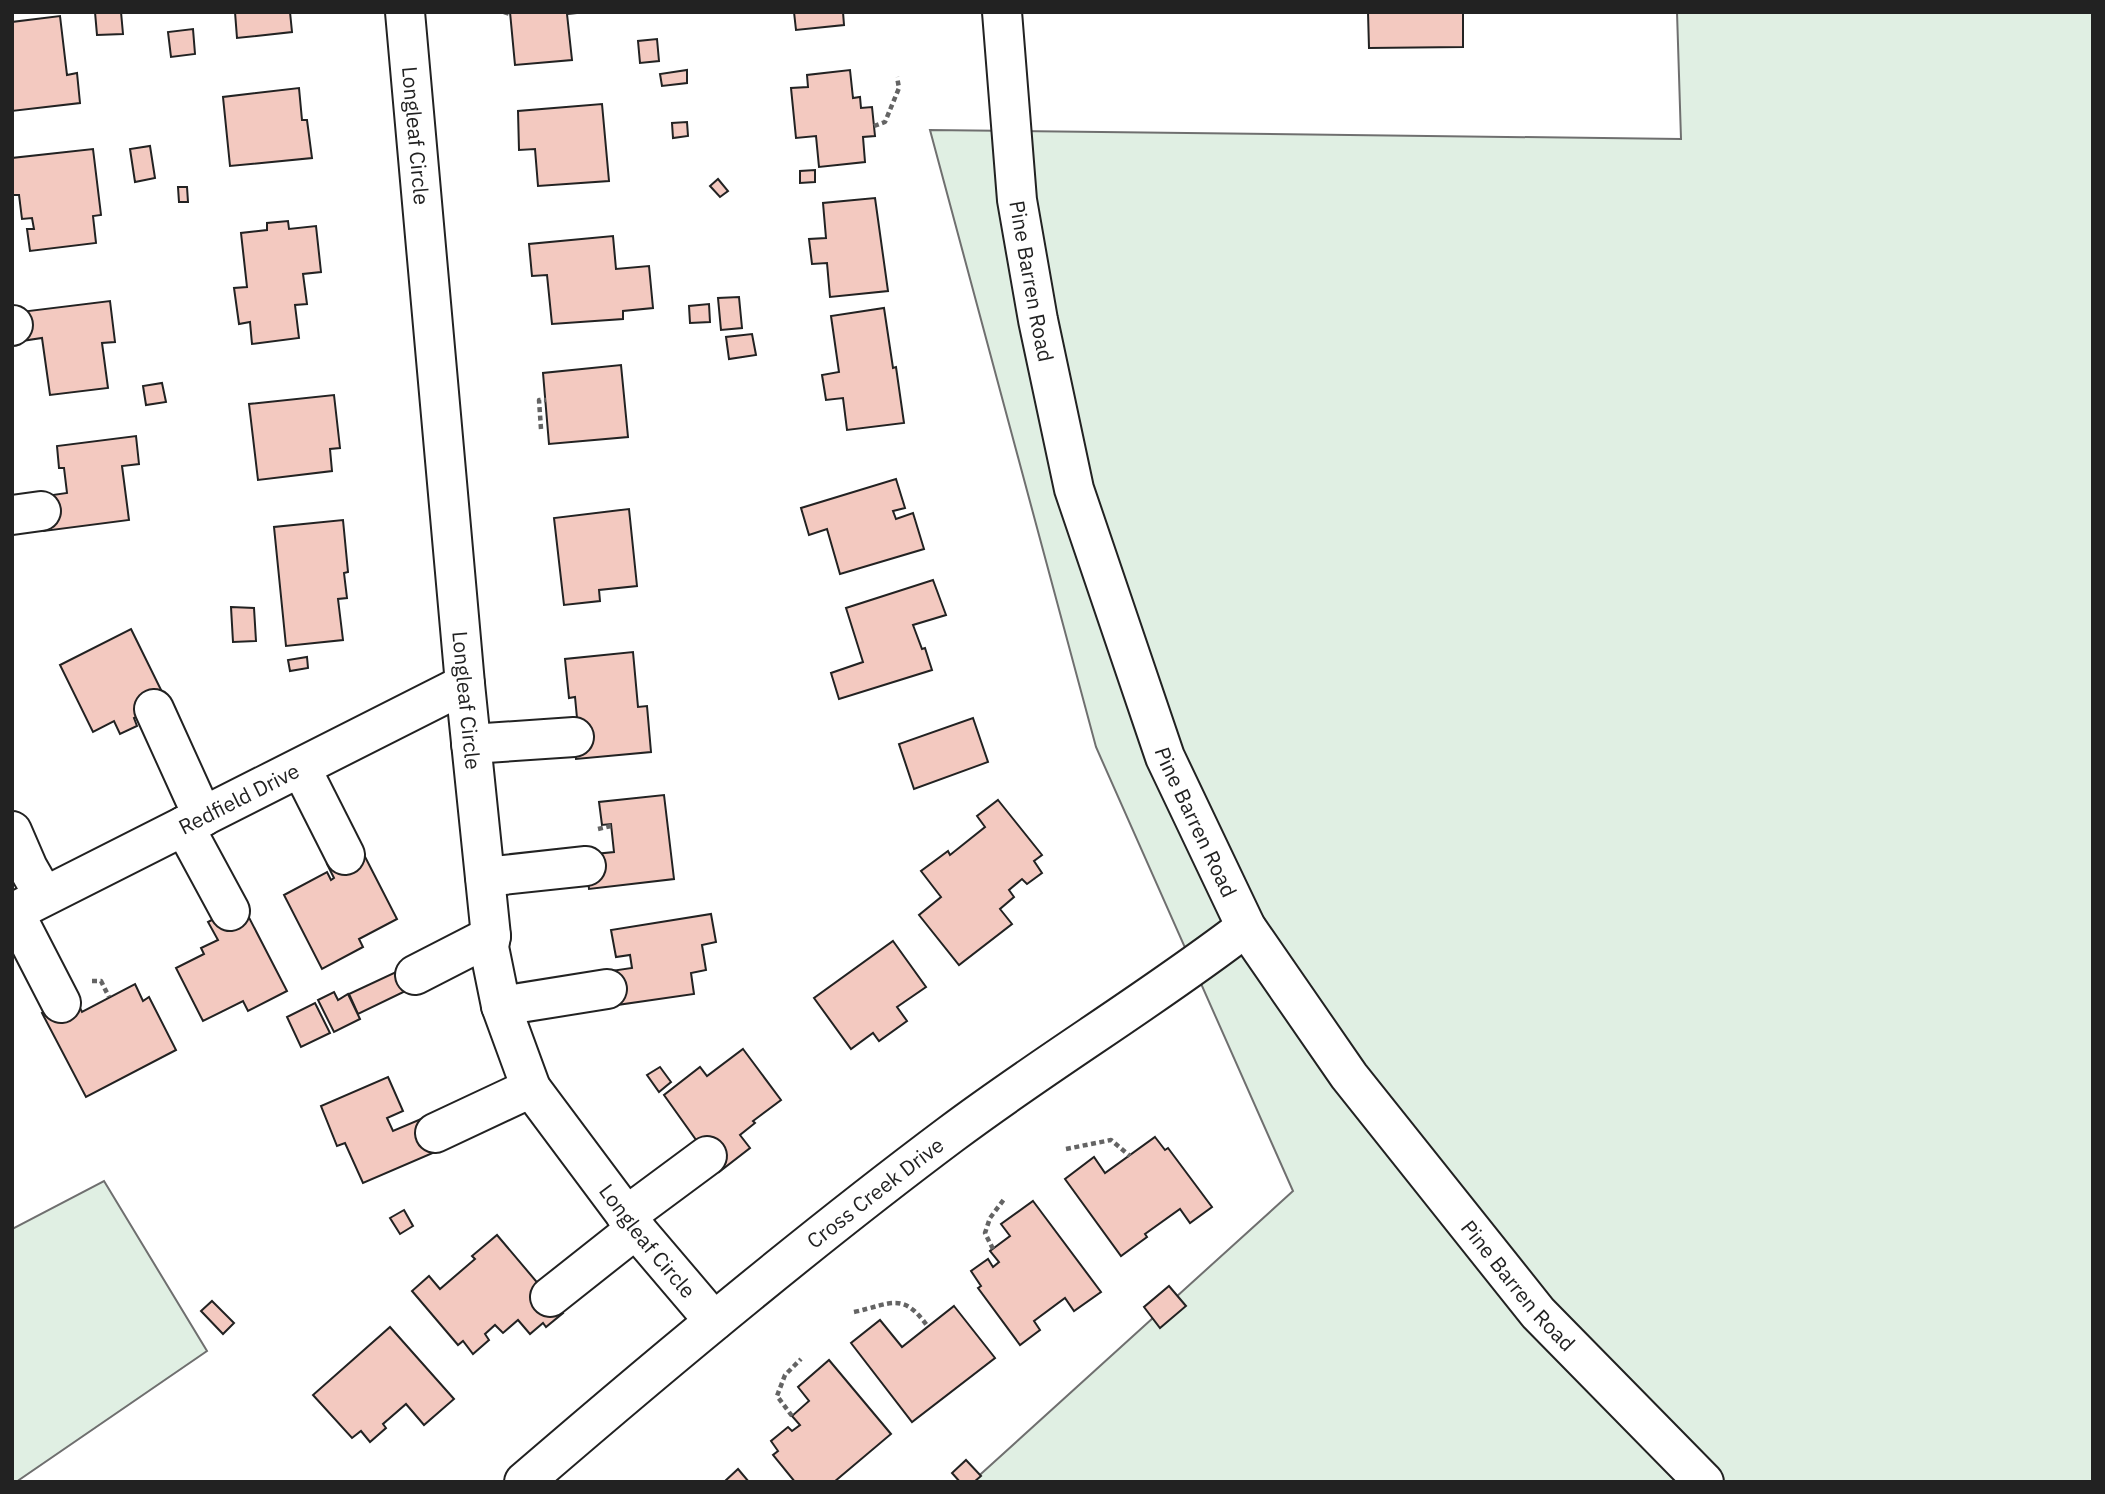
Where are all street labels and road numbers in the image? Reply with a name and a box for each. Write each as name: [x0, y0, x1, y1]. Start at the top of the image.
street label: Longleaf Circle: [396, 65, 436, 206]
street label: Pine Barren Road: [1003, 198, 1061, 364]
street label: Longleaf Circle: [446, 630, 488, 771]
street label: Pine Barren Road: [1149, 743, 1244, 902]
street label: Redfield Drive: [173, 756, 304, 841]
street label: Cross Creek Drive: [801, 1131, 949, 1255]
street label: Longleaf Circle: [593, 1178, 702, 1304]
street label: Pine Barren Road: [1455, 1214, 1582, 1357]

